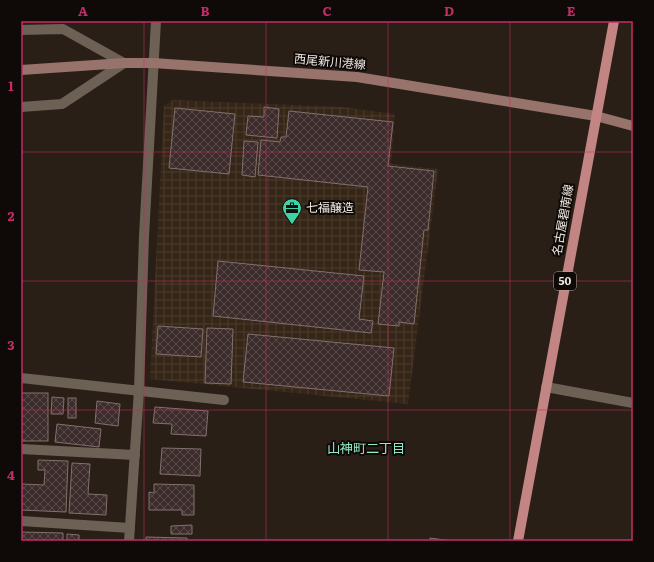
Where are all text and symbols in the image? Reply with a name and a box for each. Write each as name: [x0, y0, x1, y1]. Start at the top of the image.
text: A: [78, 1, 88, 20]
text: B: [201, 1, 210, 20]
text: C: [322, 1, 332, 20]
text: D: [444, 1, 454, 20]
text: E: [567, 1, 576, 20]
street label: 西尾新川港線: [293, 49, 367, 73]
text: 1: [8, 76, 14, 95]
street label: 名古屋碧南線: [547, 183, 577, 257]
office icon: 七福醸造: [281, 197, 303, 225]
place label: 七福醸造: [306, 198, 354, 216]
text: 2: [8, 206, 15, 225]
road number: 50: [554, 272, 576, 290]
text: 3: [7, 335, 15, 354]
district label: 山神町二丁目: [327, 438, 405, 457]
text: 4: [7, 465, 15, 484]

